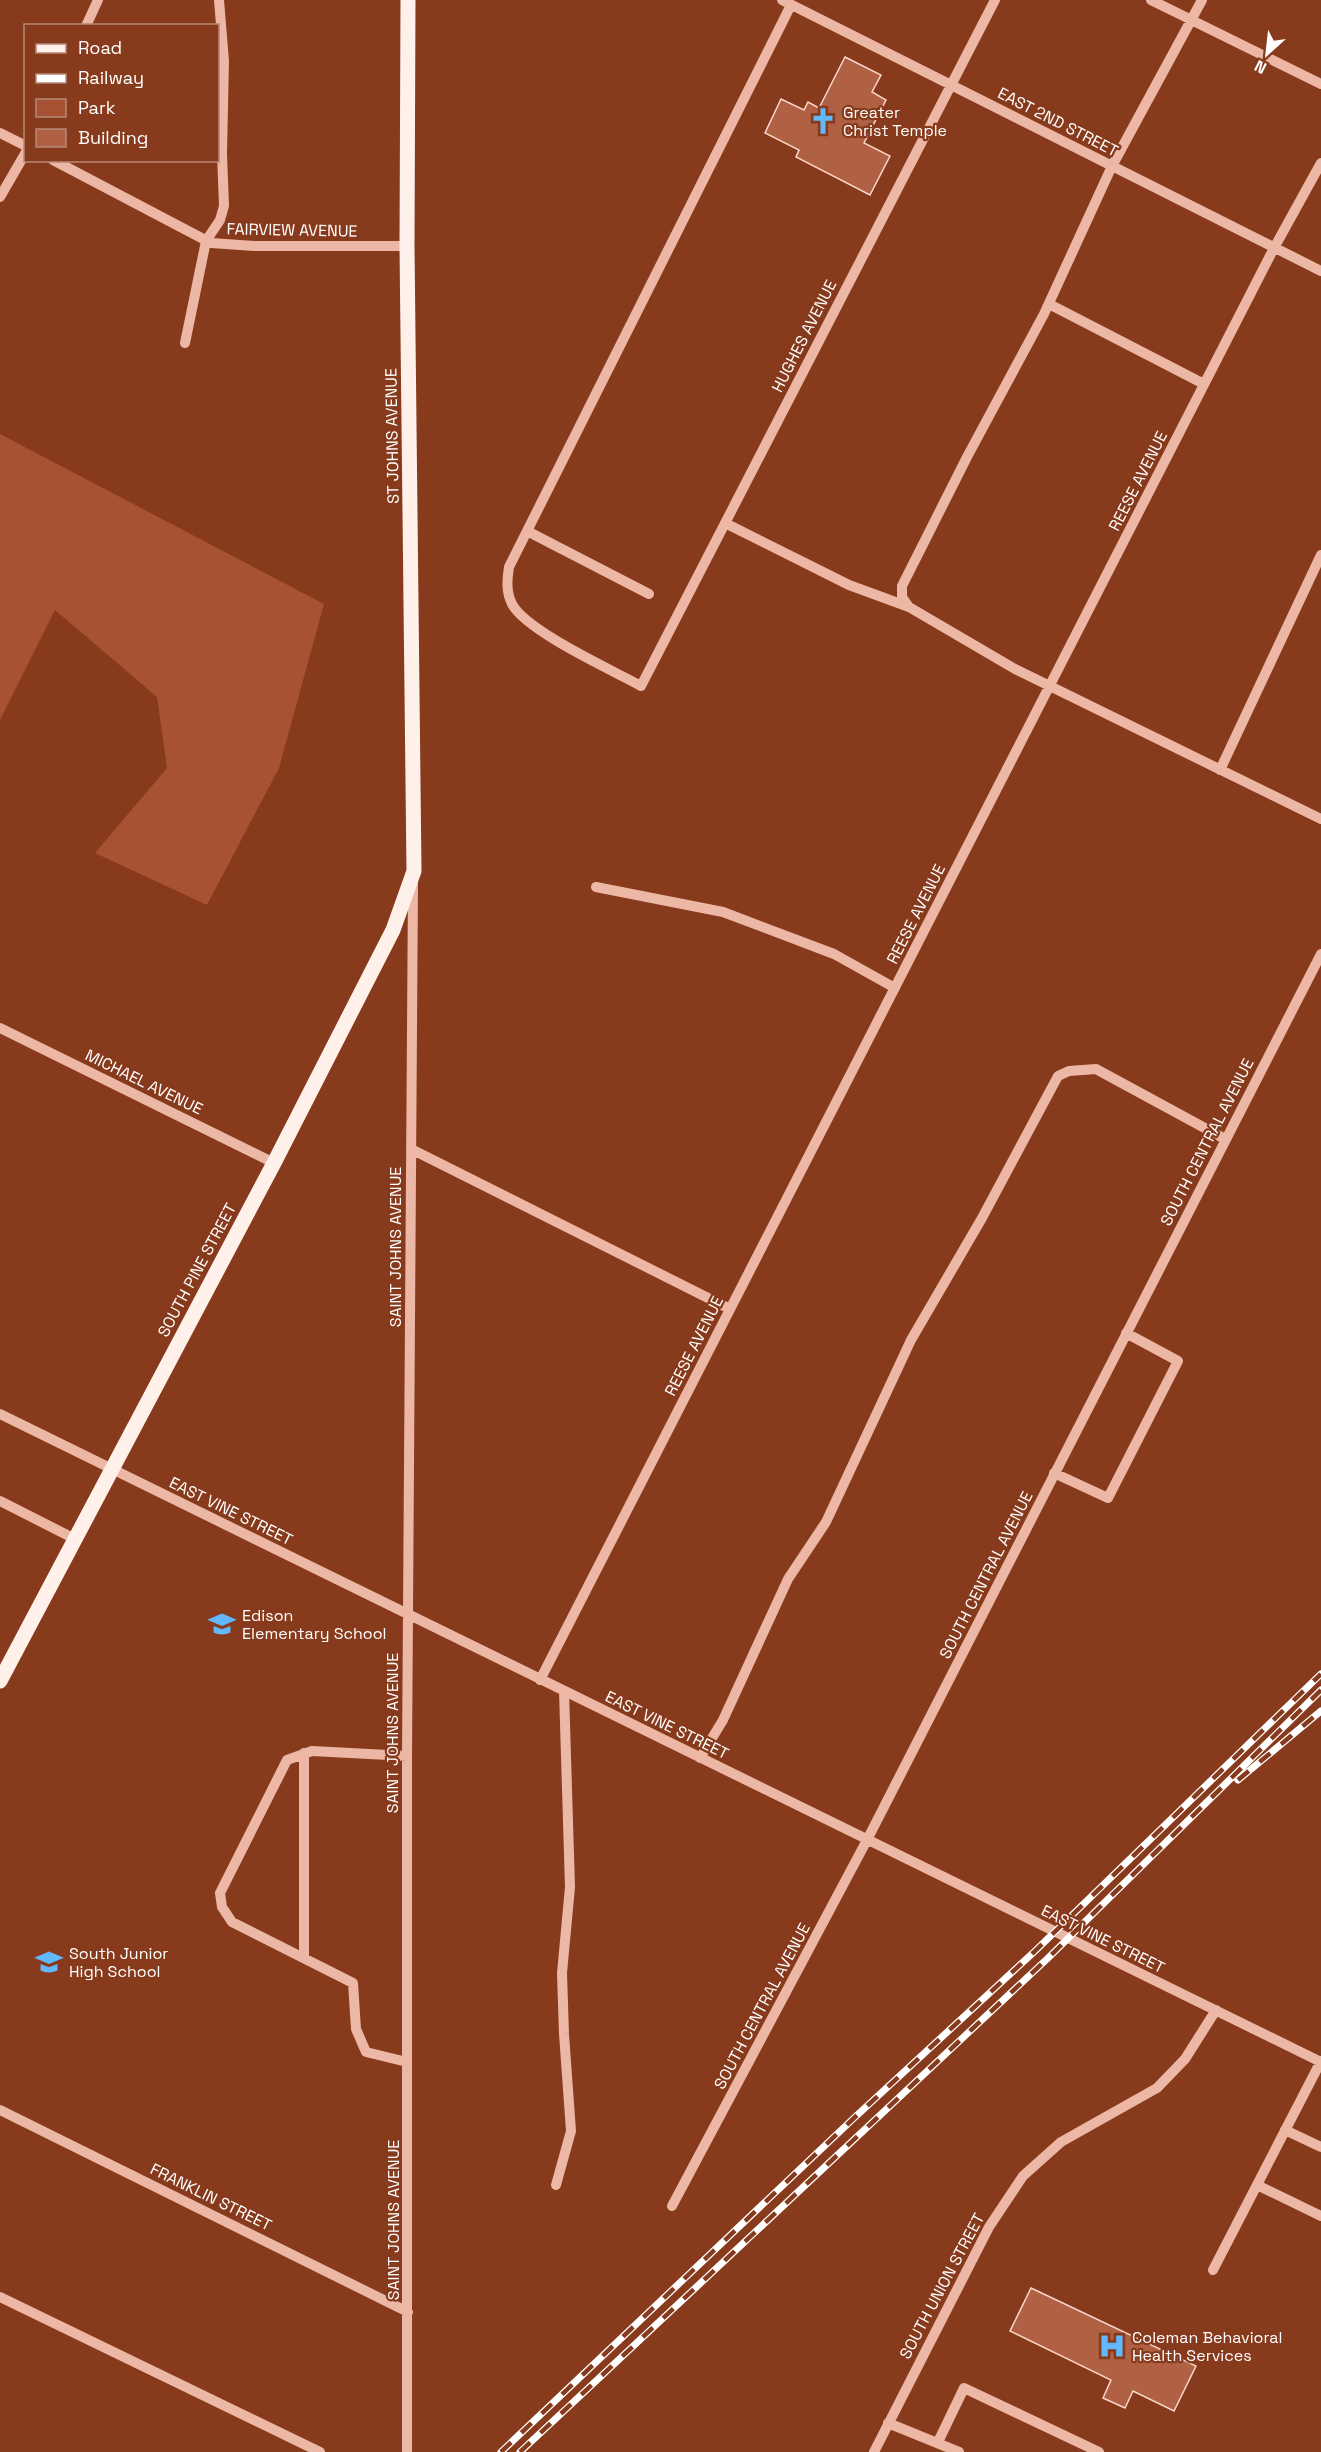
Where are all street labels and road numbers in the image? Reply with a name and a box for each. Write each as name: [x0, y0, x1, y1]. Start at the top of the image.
street label: EAST 2ND STREET: [994, 83, 1122, 161]
street label: FAIRVIEW AVENUE: [226, 218, 358, 242]
street label: HUGHES AVENUE: [767, 276, 841, 396]
street label: ST JOHNS AVENUE: [380, 368, 404, 504]
street label: REESE AVENUE: [1104, 428, 1172, 534]
street label: REESE AVENUE: [882, 861, 950, 967]
street label: MICHAEL AVENUE: [82, 1044, 206, 1120]
street label: SOUTH CENTRAL AVENUE: [1156, 1055, 1258, 1229]
street label: SAINT JOHNS AVENUE: [385, 1167, 406, 1327]
street label: SOUTH PINE STREET: [153, 1199, 241, 1341]
street label: REESE AVENUE: [660, 1293, 728, 1399]
street label: EAST VINE STREET: [166, 1472, 296, 1550]
street label: SOUTH CENTRAL AVENUE: [935, 1488, 1037, 1662]
street label: SAINT JOHNS AVENUE: [382, 1653, 403, 1813]
street label: EAST VINE STREET: [602, 1686, 732, 1764]
street label: EAST VINE STREET: [1038, 1900, 1168, 1978]
street label: SOUTH CENTRAL AVENUE: [709, 1919, 815, 2093]
street label: SAINT JOHNS AVENUE: [383, 2140, 404, 2300]
street label: FRANKLIN STREET: [147, 2158, 275, 2236]
street label: SOUTH UNION STREET: [895, 2210, 989, 2362]

